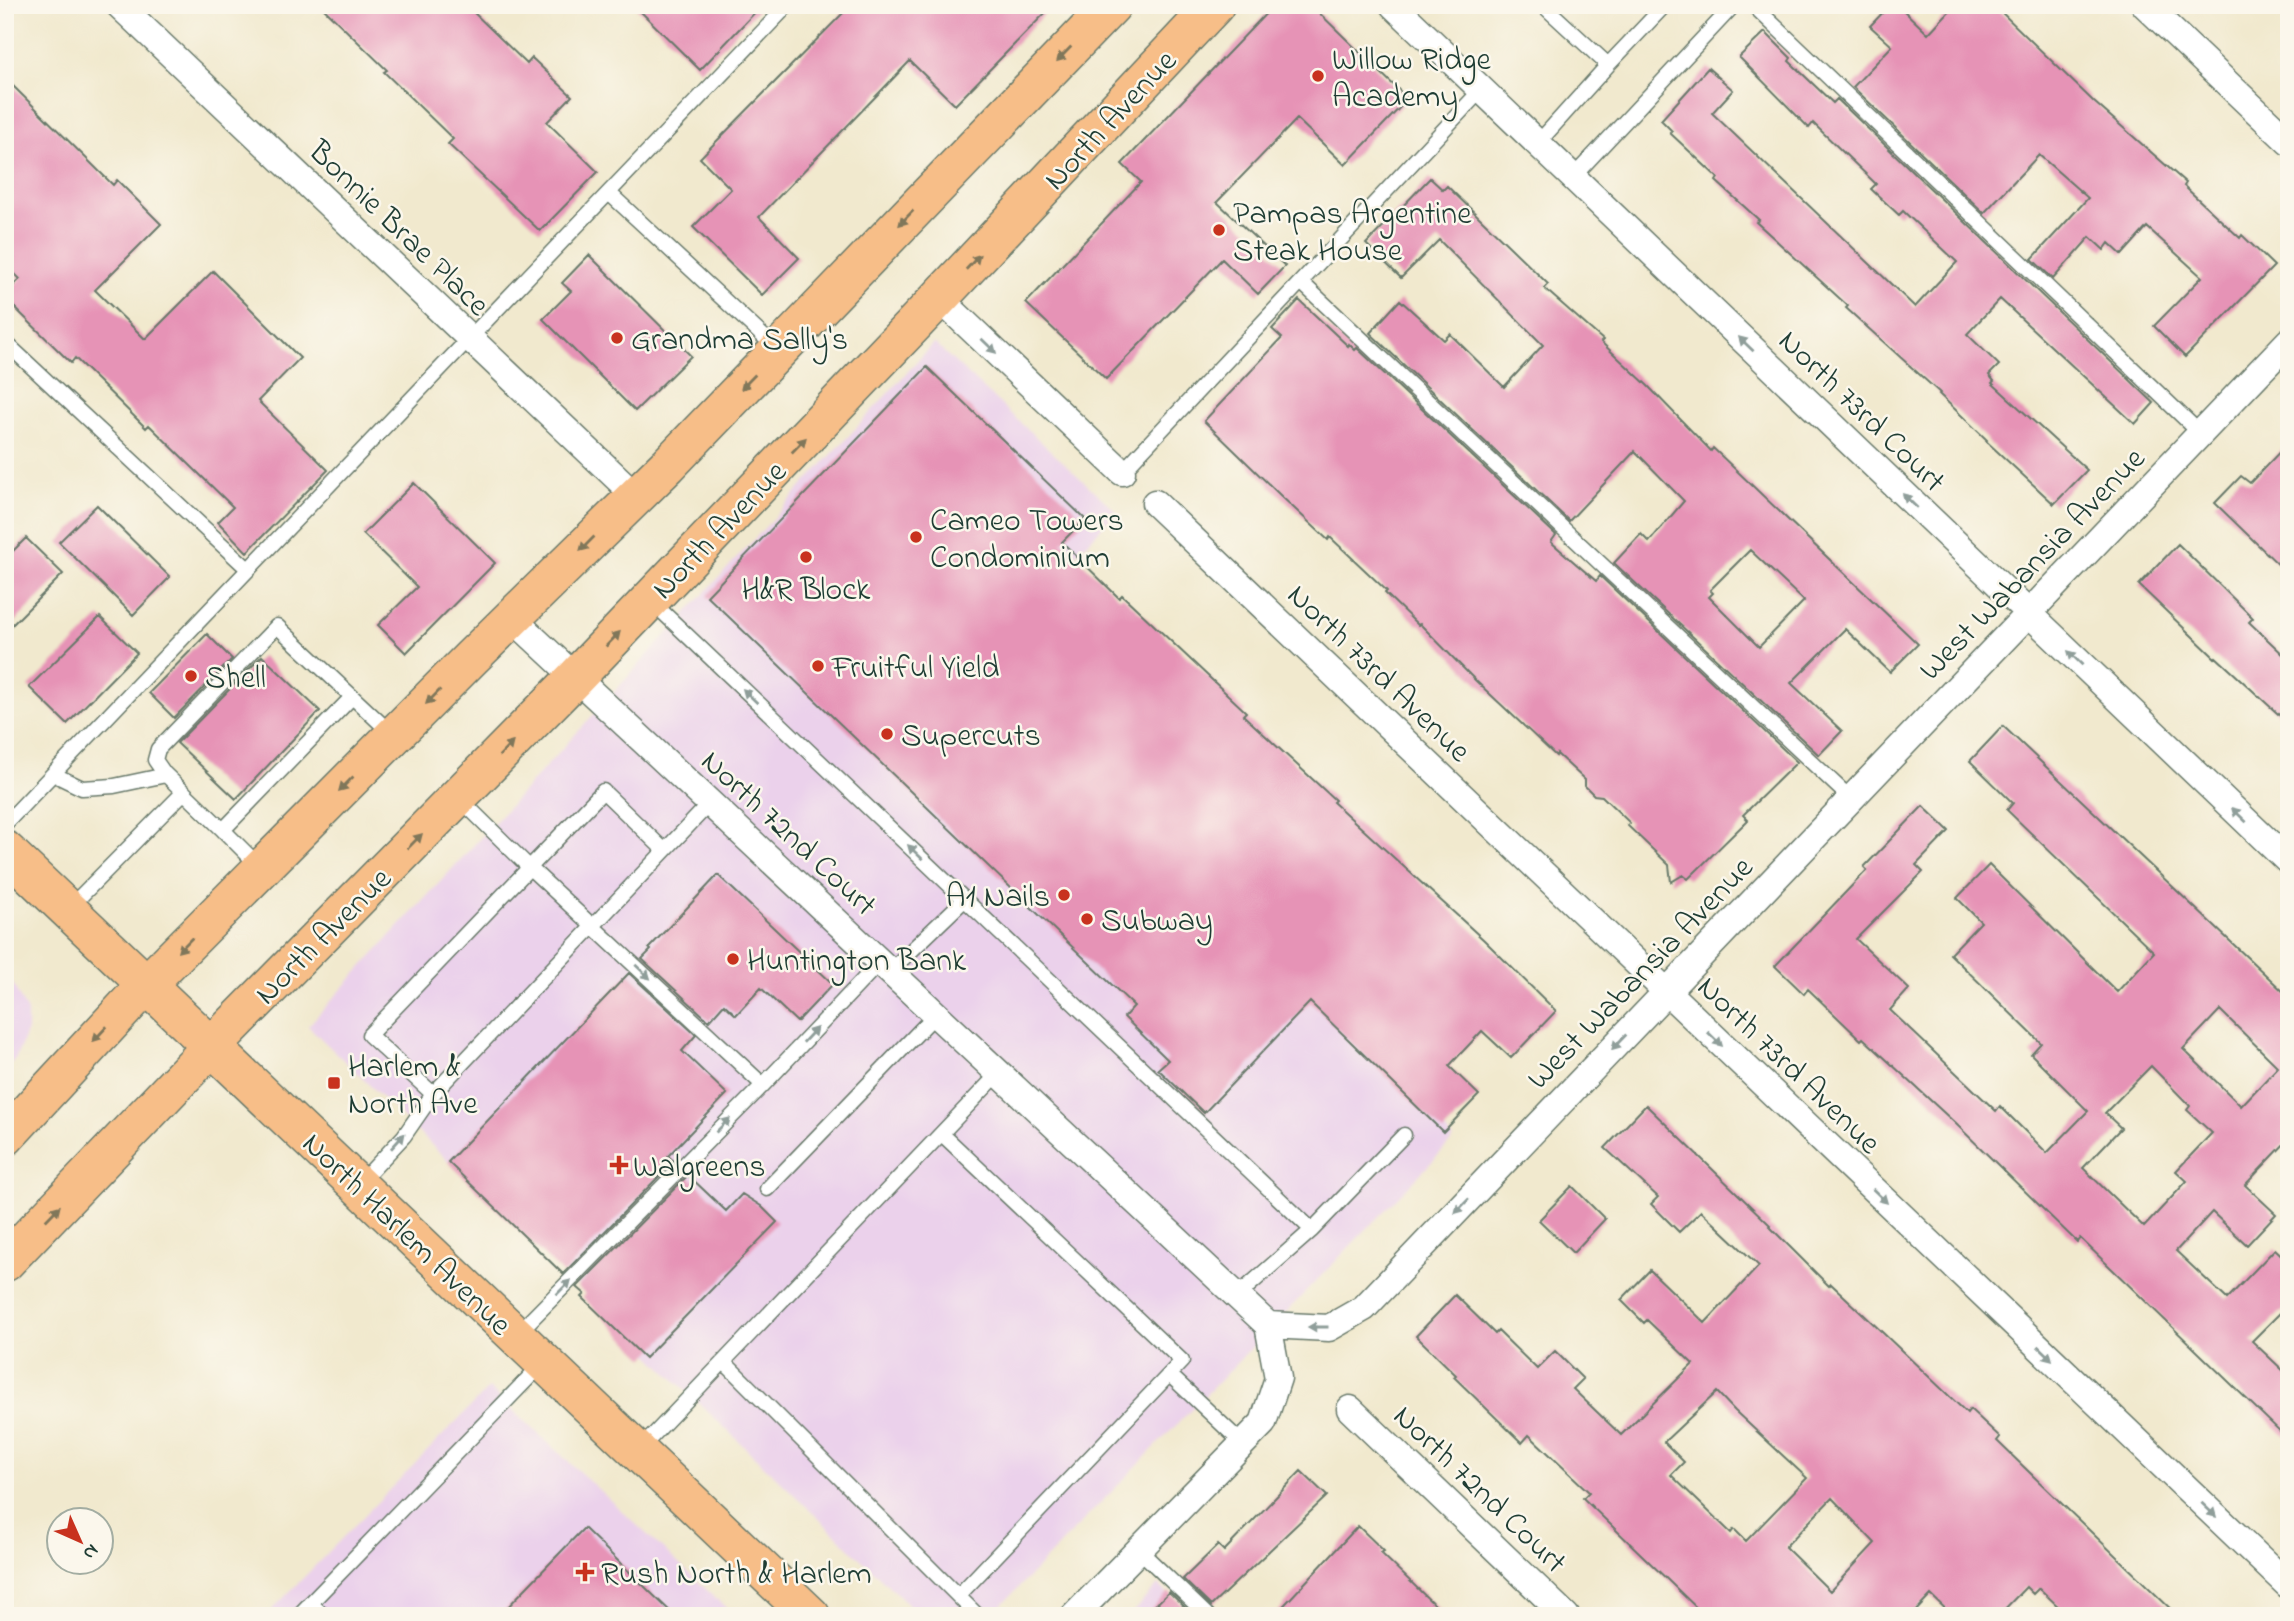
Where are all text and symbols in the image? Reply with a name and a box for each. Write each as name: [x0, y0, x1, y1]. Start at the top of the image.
place label: Willow Ridge Academy: [1332, 38, 1491, 122]
street label: North Avenue: [1034, 40, 1190, 202]
one-way arrow: [1056, 46, 1073, 63]
marker: Willow Ridge Academy: [1310, 68, 1326, 84]
street label: Bonnie Brae Place: [295, 130, 500, 329]
place label: Pampas Argentine Steak House: [1233, 192, 1472, 276]
one-way arrow: [899, 209, 915, 226]
marker: Pampas Argentine Steak House: [1211, 222, 1227, 238]
one-way arrow: [965, 254, 981, 271]
place label: Grandma Sally's: [631, 318, 848, 365]
street label: North 73rd Court: [1766, 320, 1955, 505]
marker: Grandma Sally's: [609, 330, 625, 346]
one-way arrow: [1737, 335, 1754, 352]
one-way arrow: [980, 337, 997, 354]
one-way arrow: [740, 373, 757, 390]
one-way arrow: [790, 436, 807, 453]
street label: West Wabansia Avenue: [1909, 437, 2158, 693]
street label: North Avenue: [642, 451, 800, 612]
one-way arrow: [1902, 493, 1919, 509]
place label: Cameo Towers Condominium: [930, 499, 1124, 583]
marker: Cameo Towers Condominium: [908, 529, 924, 545]
one-way arrow: [580, 535, 596, 552]
marker: H&R Block: [798, 549, 814, 565]
place label: H&R Block: [742, 568, 871, 615]
street label: North 73rd Avenue: [1275, 574, 1481, 775]
one-way arrow: [604, 630, 621, 647]
place label: Fruitful Yield: [831, 646, 999, 693]
one-way arrow: [2067, 650, 2084, 666]
place label: Shell: [205, 656, 266, 703]
marker: Fruitful Yield: [810, 658, 826, 674]
marker: Shell: [183, 668, 199, 684]
one-way arrow: [425, 688, 441, 705]
one-way arrow: [742, 688, 759, 704]
place label: Supercuts: [901, 714, 1041, 761]
marker: Supercuts: [879, 726, 895, 742]
one-way arrow: [497, 740, 514, 757]
street label: North 72nd Court: [689, 740, 886, 929]
one-way arrow: [338, 776, 354, 792]
one-way arrow: [2231, 807, 2248, 823]
one-way arrow: [406, 833, 423, 849]
one-way arrow: [907, 845, 924, 861]
street label: West Wabansia Avenue: [1517, 846, 1766, 1102]
street label: North Avenue: [245, 858, 404, 1017]
place label: A1 Nails: [946, 875, 1050, 922]
marker: A1 Nails: [1056, 887, 1072, 903]
place label: Subway: [1101, 899, 1213, 946]
marker: Subway: [1079, 911, 1095, 927]
one-way arrow: [178, 936, 194, 953]
place label: Huntington Bank: [747, 939, 967, 986]
marker: Huntington Bank: [725, 951, 741, 967]
one-way arrow: [634, 964, 652, 980]
street label: North 73rd Avenue: [1685, 966, 1891, 1167]
one-way arrow: [93, 1025, 109, 1042]
one-way arrow: [801, 1027, 818, 1044]
one-way arrow: [1707, 1031, 1724, 1048]
one-way arrow: [1610, 1033, 1627, 1050]
place label: Harlem & North Ave: [348, 1045, 478, 1129]
marker: Harlem & North Ave: [326, 1075, 342, 1091]
one-way arrow: [715, 1117, 731, 1134]
street label: North Harlem Avenue: [290, 1123, 522, 1349]
one-way arrow: [390, 1132, 406, 1150]
place label: Walgreens: [633, 1145, 766, 1192]
marker: Walgreens: [611, 1157, 627, 1173]
one-way arrow: [1871, 1188, 1888, 1204]
one-way arrow: [1454, 1197, 1470, 1214]
one-way arrow: [44, 1205, 61, 1222]
one-way arrow: [555, 1278, 572, 1295]
one-way arrow: [1307, 1321, 1329, 1333]
one-way arrow: [2036, 1345, 2053, 1361]
street label: North 72nd Court: [1381, 1395, 1576, 1586]
one-way arrow: [2201, 1502, 2218, 1519]
north arrow: [46, 1506, 116, 1576]
text: N: [76, 1537, 104, 1565]
place label: Rush North & Harlem: [601, 1552, 871, 1599]
marker: Rush North & Harlem: [575, 1562, 595, 1582]

